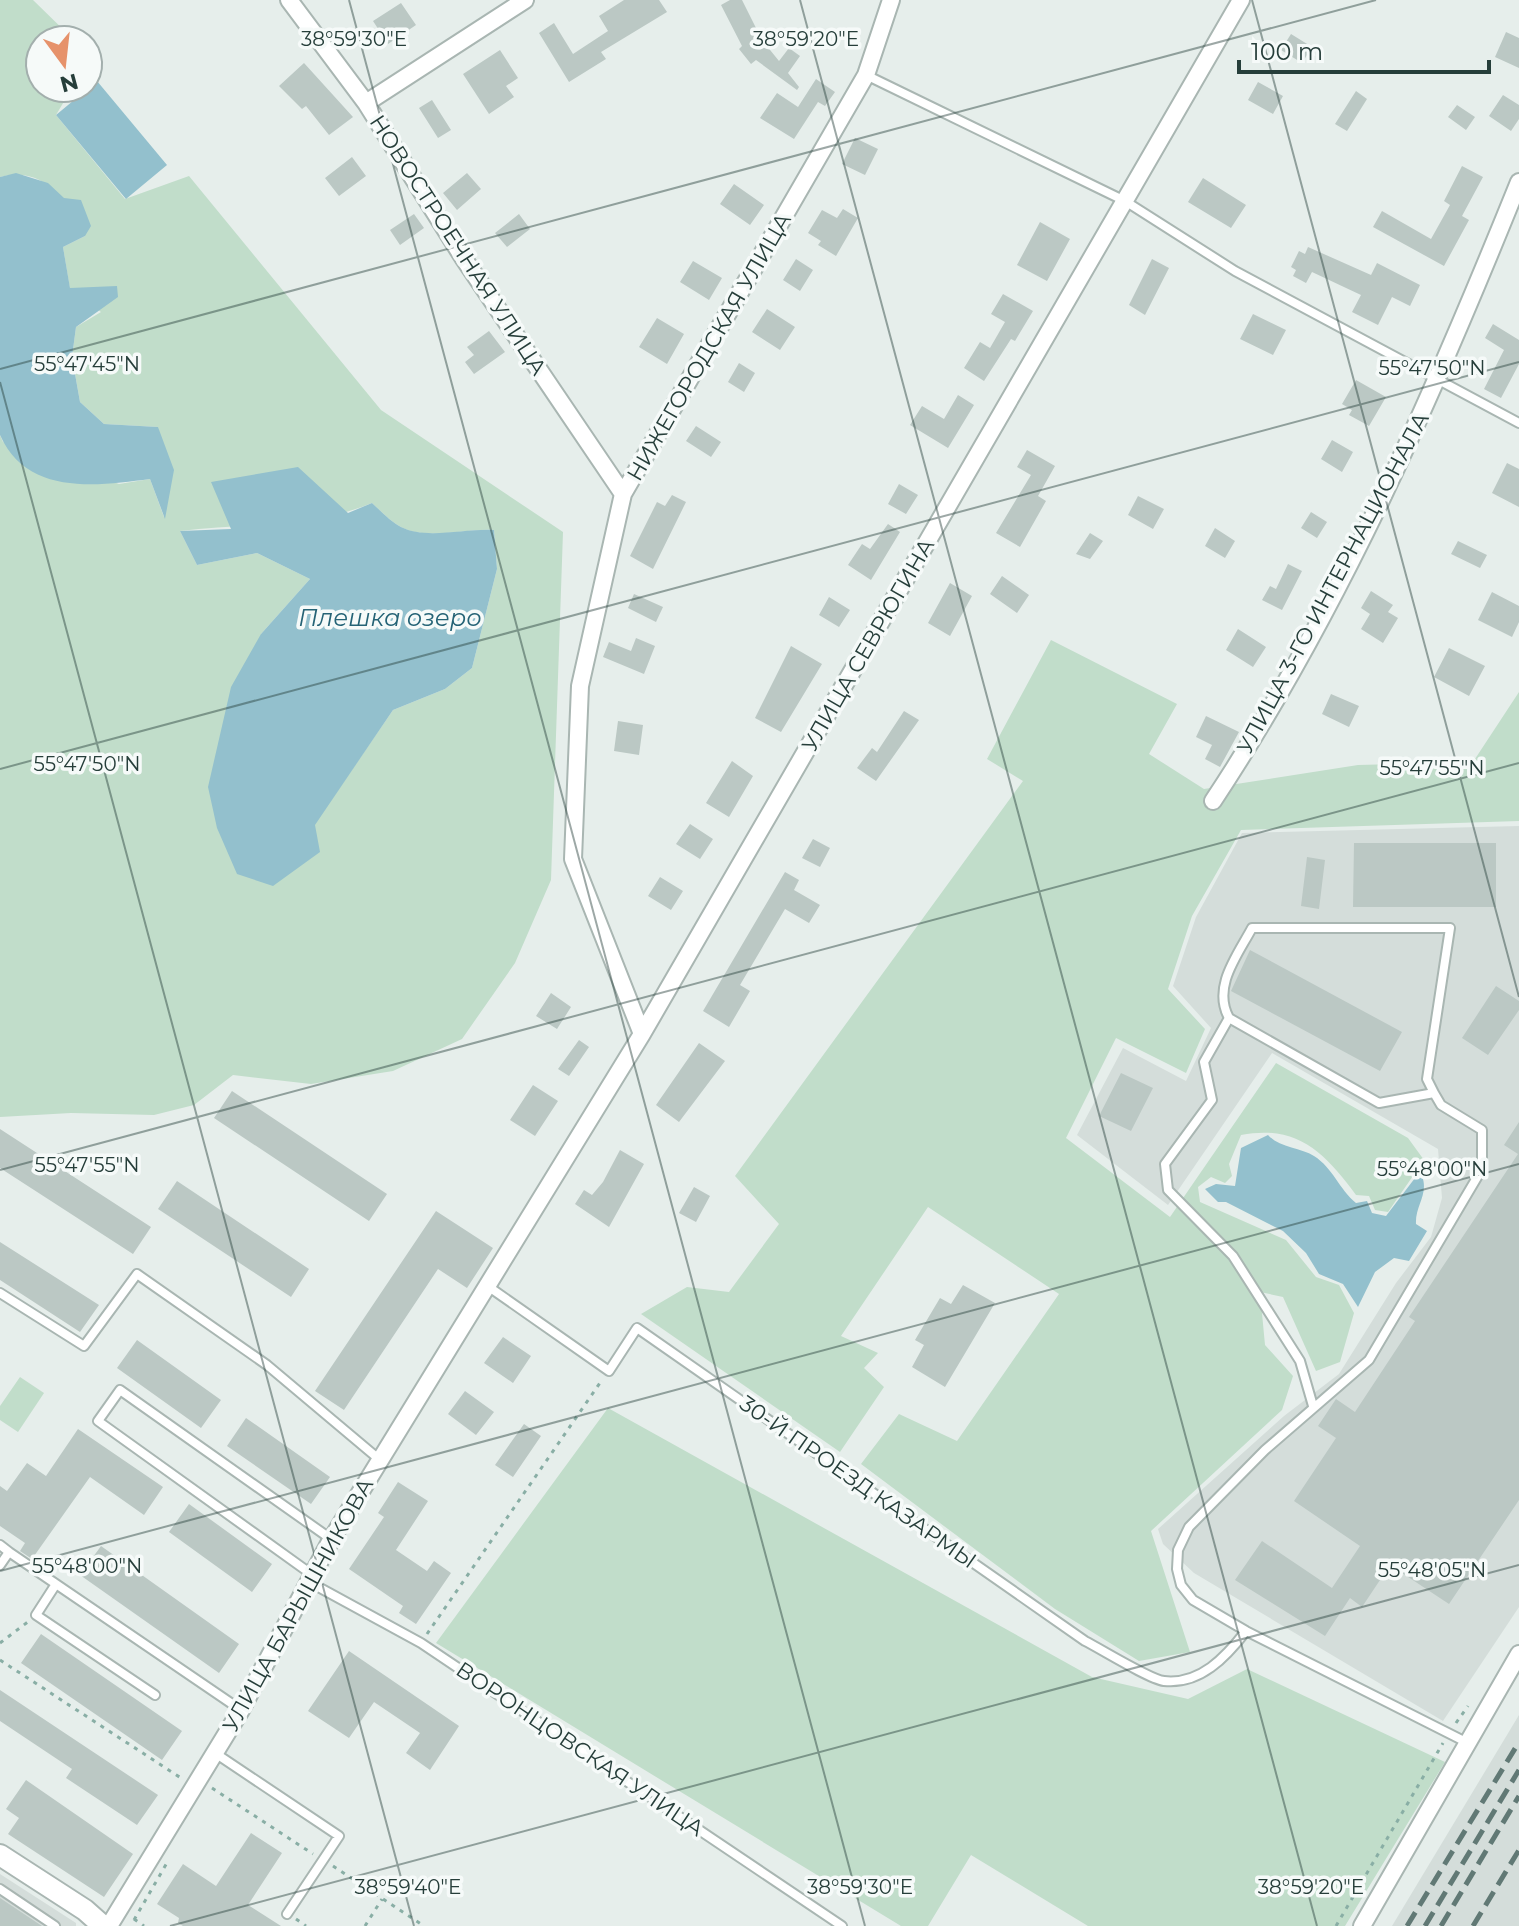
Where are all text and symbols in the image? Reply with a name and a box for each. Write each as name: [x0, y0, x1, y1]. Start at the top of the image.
north arrow: [24, 24, 104, 104]
scale bar: [1239, 24, 1489, 74]
text: 38°59'30"E: [301, 27, 407, 51]
text: 38°59'20"E: [753, 27, 859, 51]
text: 100 m: [1251, 37, 1323, 66]
text: N: [57, 67, 81, 98]
street label: НОВОСТРОЕЧНАЯ УЛИЦА: [364, 110, 553, 381]
street label: НИЖЕГОРОДСКАЯ УЛИЦА: [621, 208, 797, 486]
text: 55°47'45"N: [34, 352, 140, 376]
text: 55°47'50"N: [1378, 356, 1486, 380]
street label: УЛИЦА 3-ГО ИНТЕРНАЦИОНАЛА: [1231, 407, 1435, 758]
street label: УЛИЦА СЕВРЮГИНА: [796, 533, 940, 756]
water label: Плешка озеро: [298, 603, 482, 632]
text: 55°47'50"N: [33, 752, 141, 776]
text: 55°47'55"N: [1380, 756, 1484, 780]
text: 55°47'55"N: [35, 1153, 139, 1177]
text: 55°48'00"N: [1377, 1157, 1487, 1181]
street label: 30-Й ПРОЕЗД КАЗАРМЫ: [734, 1390, 982, 1574]
street label: УЛИЦА БАРЫШНИКОВА: [217, 1473, 379, 1737]
text: 55°48'00"N: [32, 1554, 142, 1578]
text: 55°48'05"N: [1378, 1558, 1486, 1582]
street label: ВОРОНЦОВСКАЯ УЛИЦА: [451, 1656, 710, 1843]
text: 38°59'40"E: [355, 1875, 461, 1899]
text: 38°59'30"E: [807, 1875, 913, 1899]
text: 38°59'20"E: [1258, 1875, 1364, 1899]

